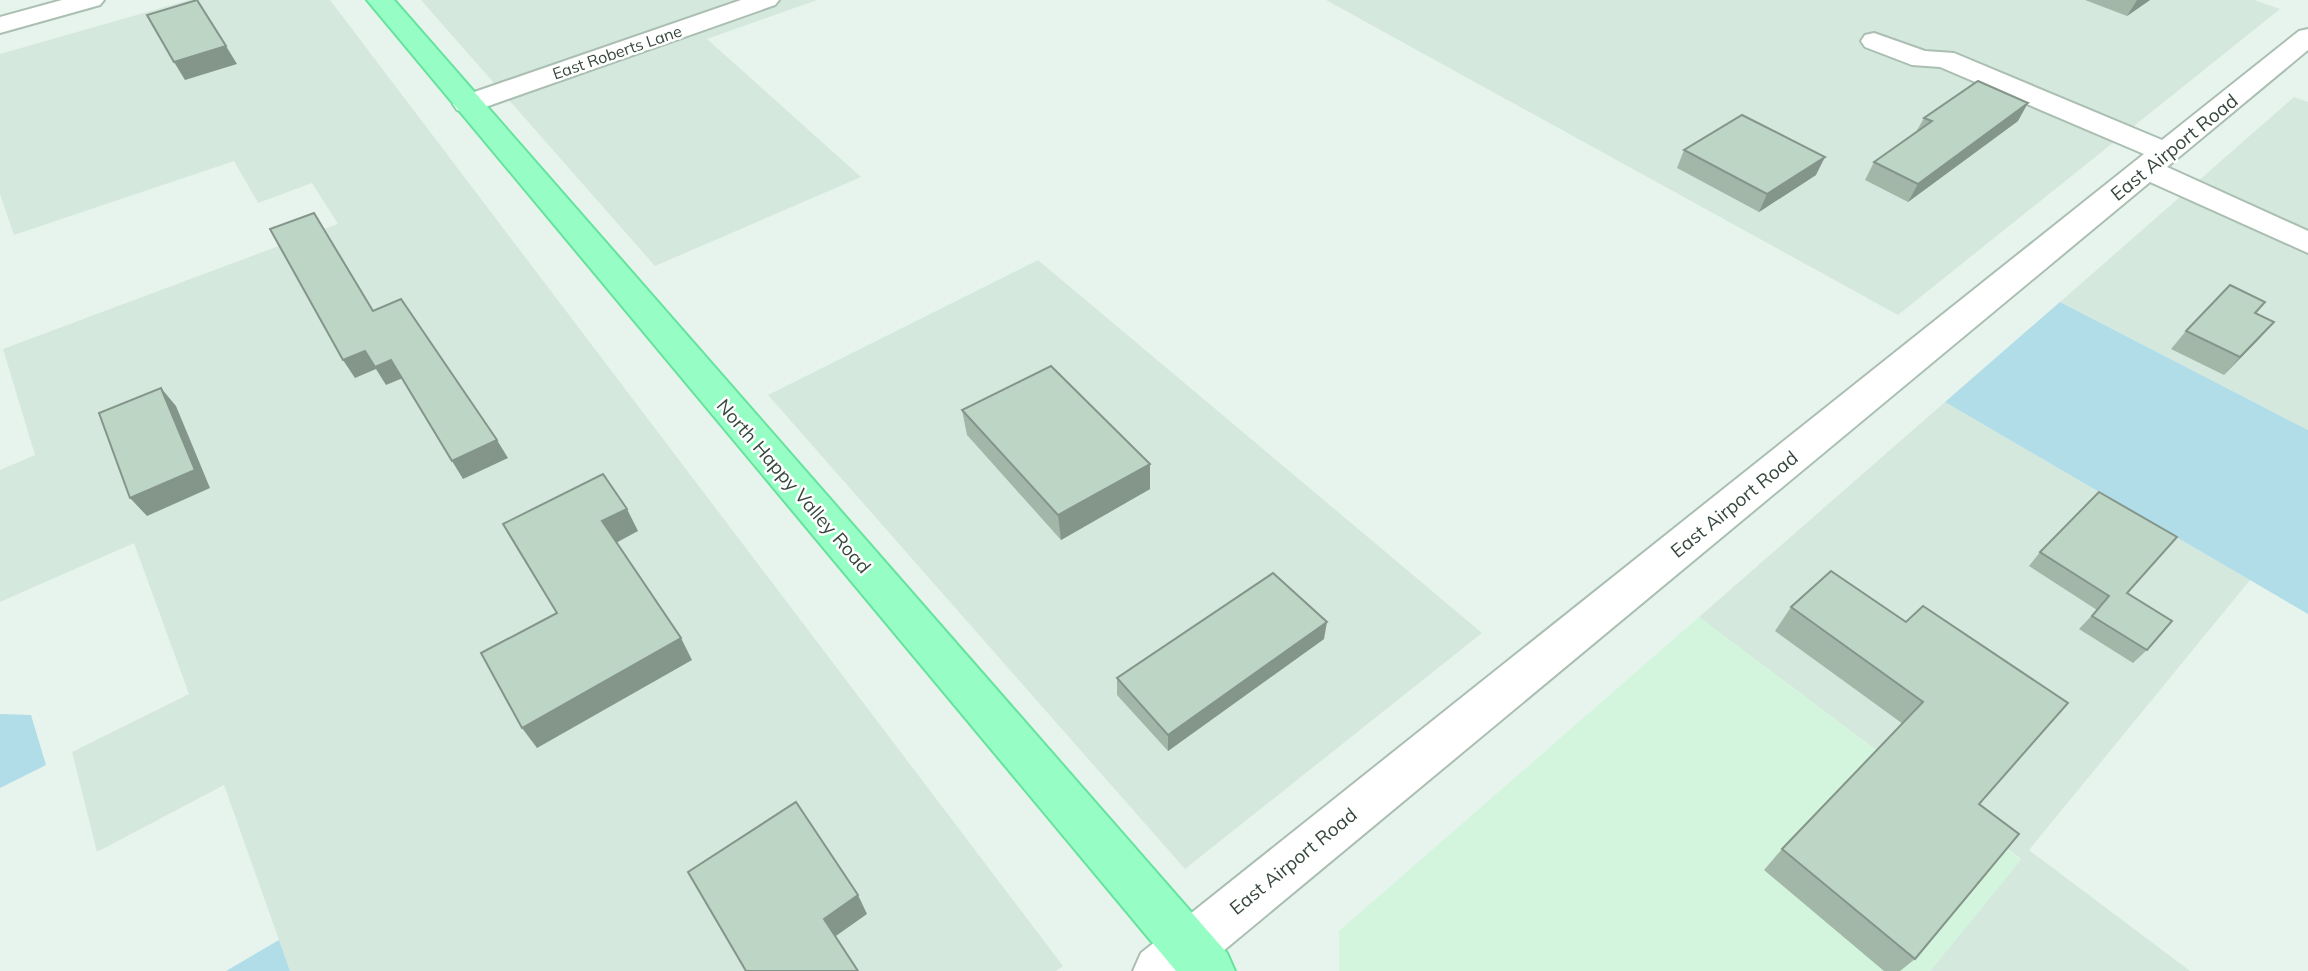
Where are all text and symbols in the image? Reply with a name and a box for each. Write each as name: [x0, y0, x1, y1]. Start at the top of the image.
street label: East Roberts Lane: [550, 21, 684, 83]
street label: East Airport Road: [2106, 88, 2242, 206]
street label: North Happy Valley Road: [712, 394, 876, 578]
street label: East Airport Road: [1666, 445, 1802, 563]
street label: East Airport Road: [1225, 802, 1361, 920]

